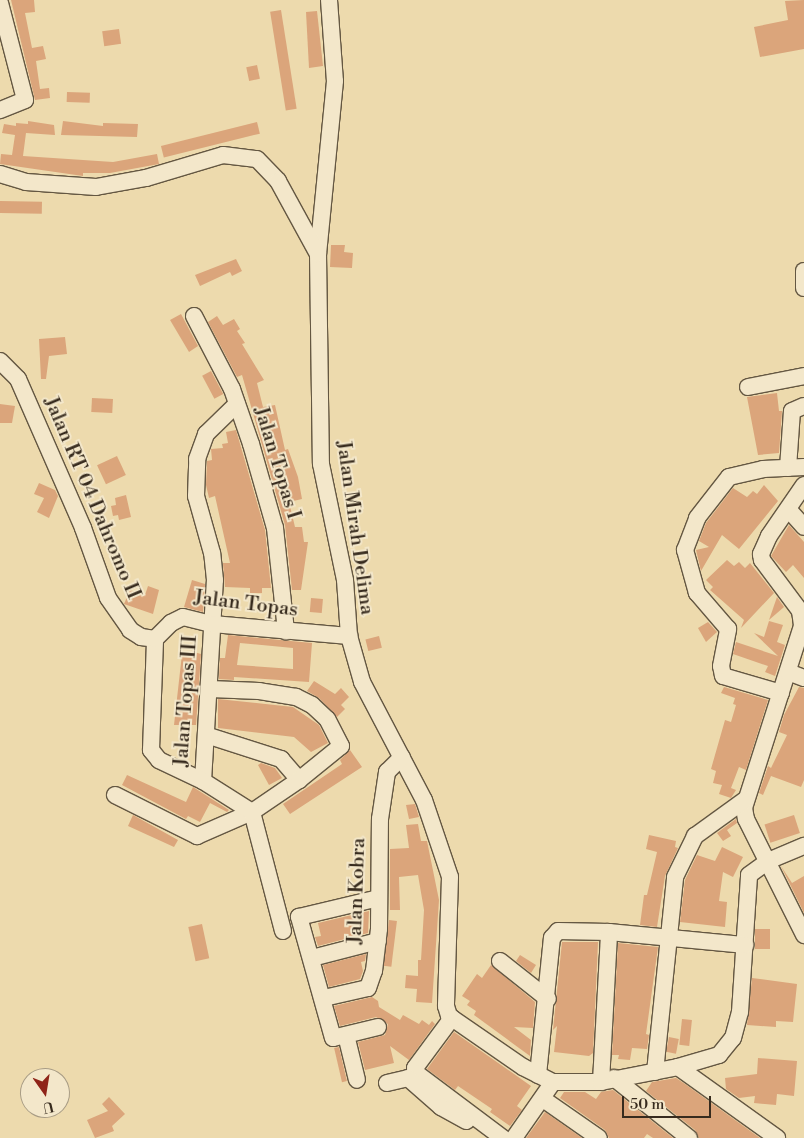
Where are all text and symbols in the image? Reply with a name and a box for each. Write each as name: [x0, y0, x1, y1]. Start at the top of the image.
street label: Jalan RT 04 Dahromo II: [39, 393, 145, 603]
street label: Jalan Topas I: [249, 404, 305, 522]
street label: Jalan Mirah Delima: [331, 439, 379, 617]
street label: Jalan Topas: [193, 586, 299, 622]
street label: Jalan Topas III: [169, 635, 203, 767]
street label: Jalan Kobra: [343, 837, 371, 945]
north arrow: [20, 1068, 70, 1118]
scale bar: [624, 1086, 713, 1118]
text: 50 m: [630, 1095, 664, 1114]
text: U: [41, 1097, 55, 1117]

